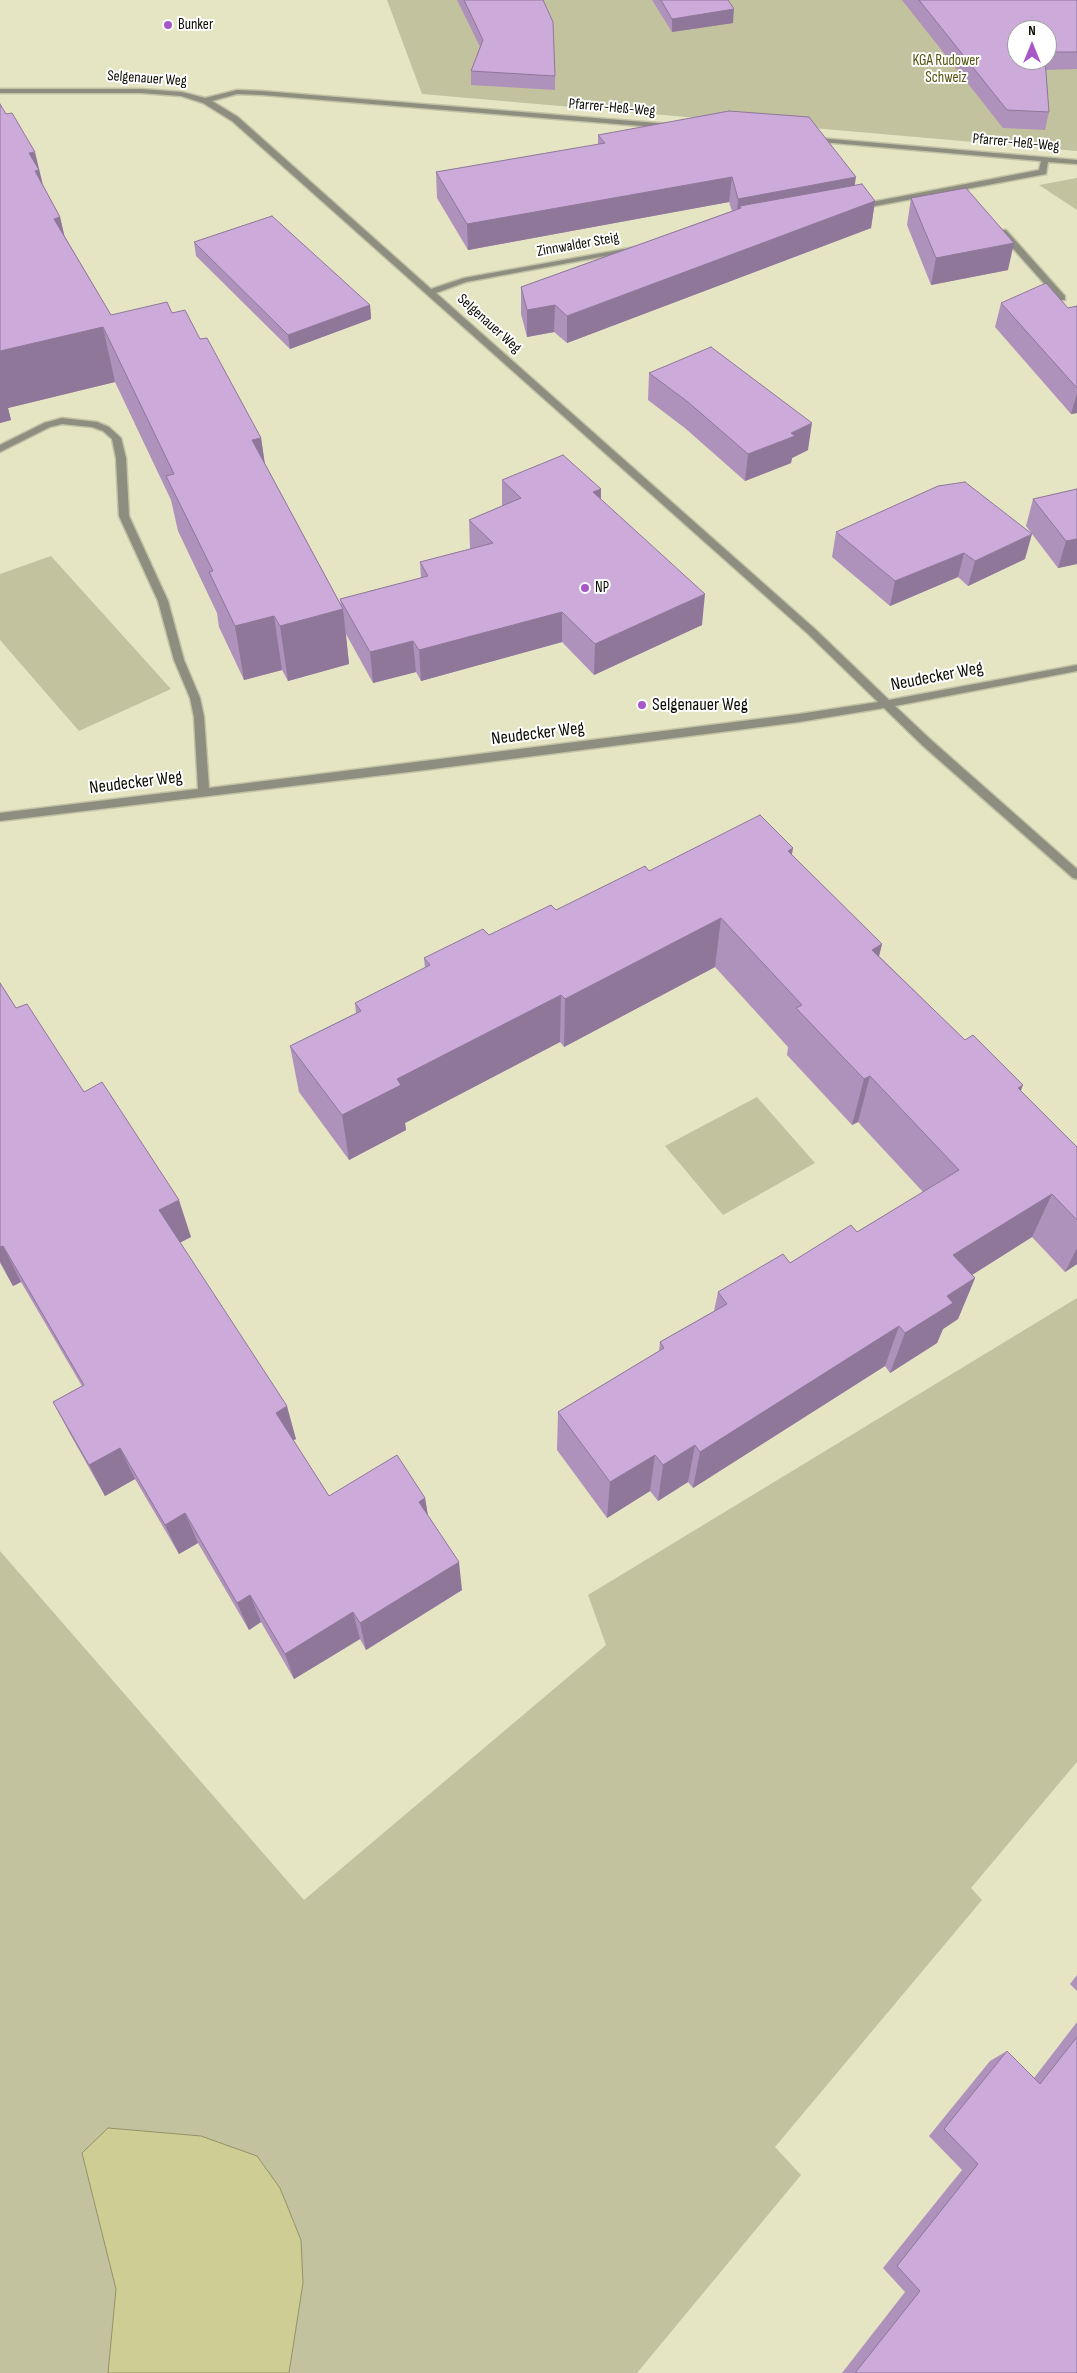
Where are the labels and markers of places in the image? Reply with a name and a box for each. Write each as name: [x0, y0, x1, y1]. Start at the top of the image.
place label: Bunker: [178, 16, 213, 34]
marker: Bunker: [162, 19, 174, 31]
place label: NP: [595, 579, 609, 597]
marker: NP: [579, 582, 591, 594]
place label: Selgenauer Weg: [652, 694, 748, 716]
marker: Selgenauer Weg: [636, 699, 648, 711]

